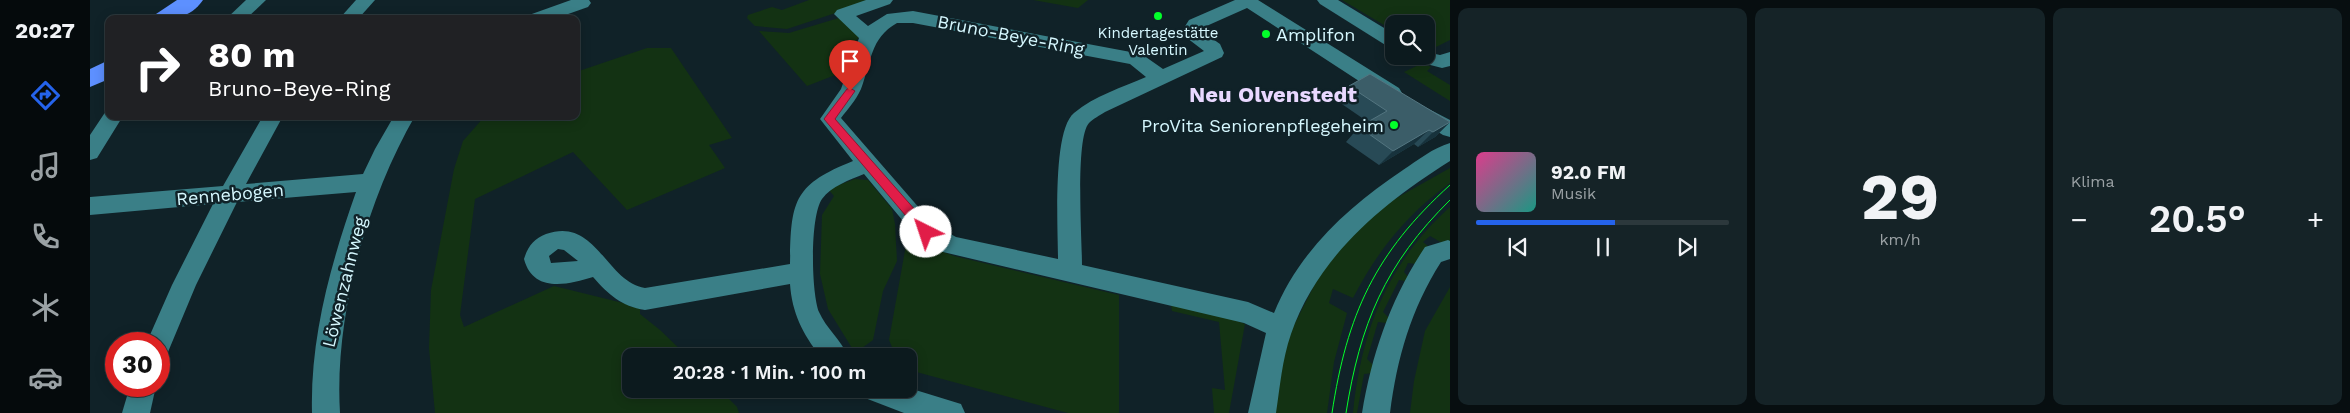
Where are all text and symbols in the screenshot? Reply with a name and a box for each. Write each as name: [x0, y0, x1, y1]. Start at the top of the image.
street label: Bruno-Beye-Ring: [936, 10, 1087, 60]
marker: Kindertagestätte Valentin: [1152, 10, 1164, 22]
map controls: [1385, 15, 1435, 65]
button: search: [1385, 15, 1435, 65]
text: 20:27: [15, 18, 75, 43]
place label: Kindertagestätte Valentin: [1098, 24, 1218, 59]
place label: Amplifon: [1276, 24, 1355, 45]
marker: Amplifon: [1260, 28, 1272, 40]
text: 80 m: [208, 34, 295, 76]
icon: right: [125, 35, 190, 100]
pin: [829, 40, 871, 91]
icon: arrive: [836, 47, 864, 75]
text: Bruno-Beye-Ring: [208, 76, 390, 101]
icon: directions: [28, 78, 63, 113]
district label: Neu Olvenstedt: [1189, 82, 1357, 107]
place label: ProVita Seniorenpflegeheim: [1141, 115, 1384, 136]
marker: ProVita Seniorenpflegeheim: [1388, 119, 1400, 131]
icon: music: [28, 149, 63, 184]
text: 29: [1861, 159, 1939, 235]
text: 92.0 FM: [1551, 161, 1626, 184]
text: Klima: [2071, 172, 2115, 191]
street label: Rennebogen: [175, 179, 285, 209]
text: Musik: [1551, 184, 1596, 203]
text: 20.5°: [2149, 197, 2246, 241]
text: −: [2071, 203, 2088, 236]
text: +: [2307, 203, 2324, 236]
position arrow: [899, 205, 951, 257]
street label: Löwenzahnweg: [318, 214, 370, 350]
icon: phone: [28, 219, 63, 254]
text: km/h: [1879, 230, 1921, 249]
icon: previous: [1504, 233, 1532, 261]
icon: pause: [1589, 233, 1617, 261]
icon: next: [1673, 233, 1701, 261]
icon: climate: [28, 290, 63, 325]
speed limit sign: 30: [105, 332, 170, 397]
icon: car: [28, 360, 63, 395]
text: 20:28 · 1 Min. · 100 m: [673, 361, 866, 384]

